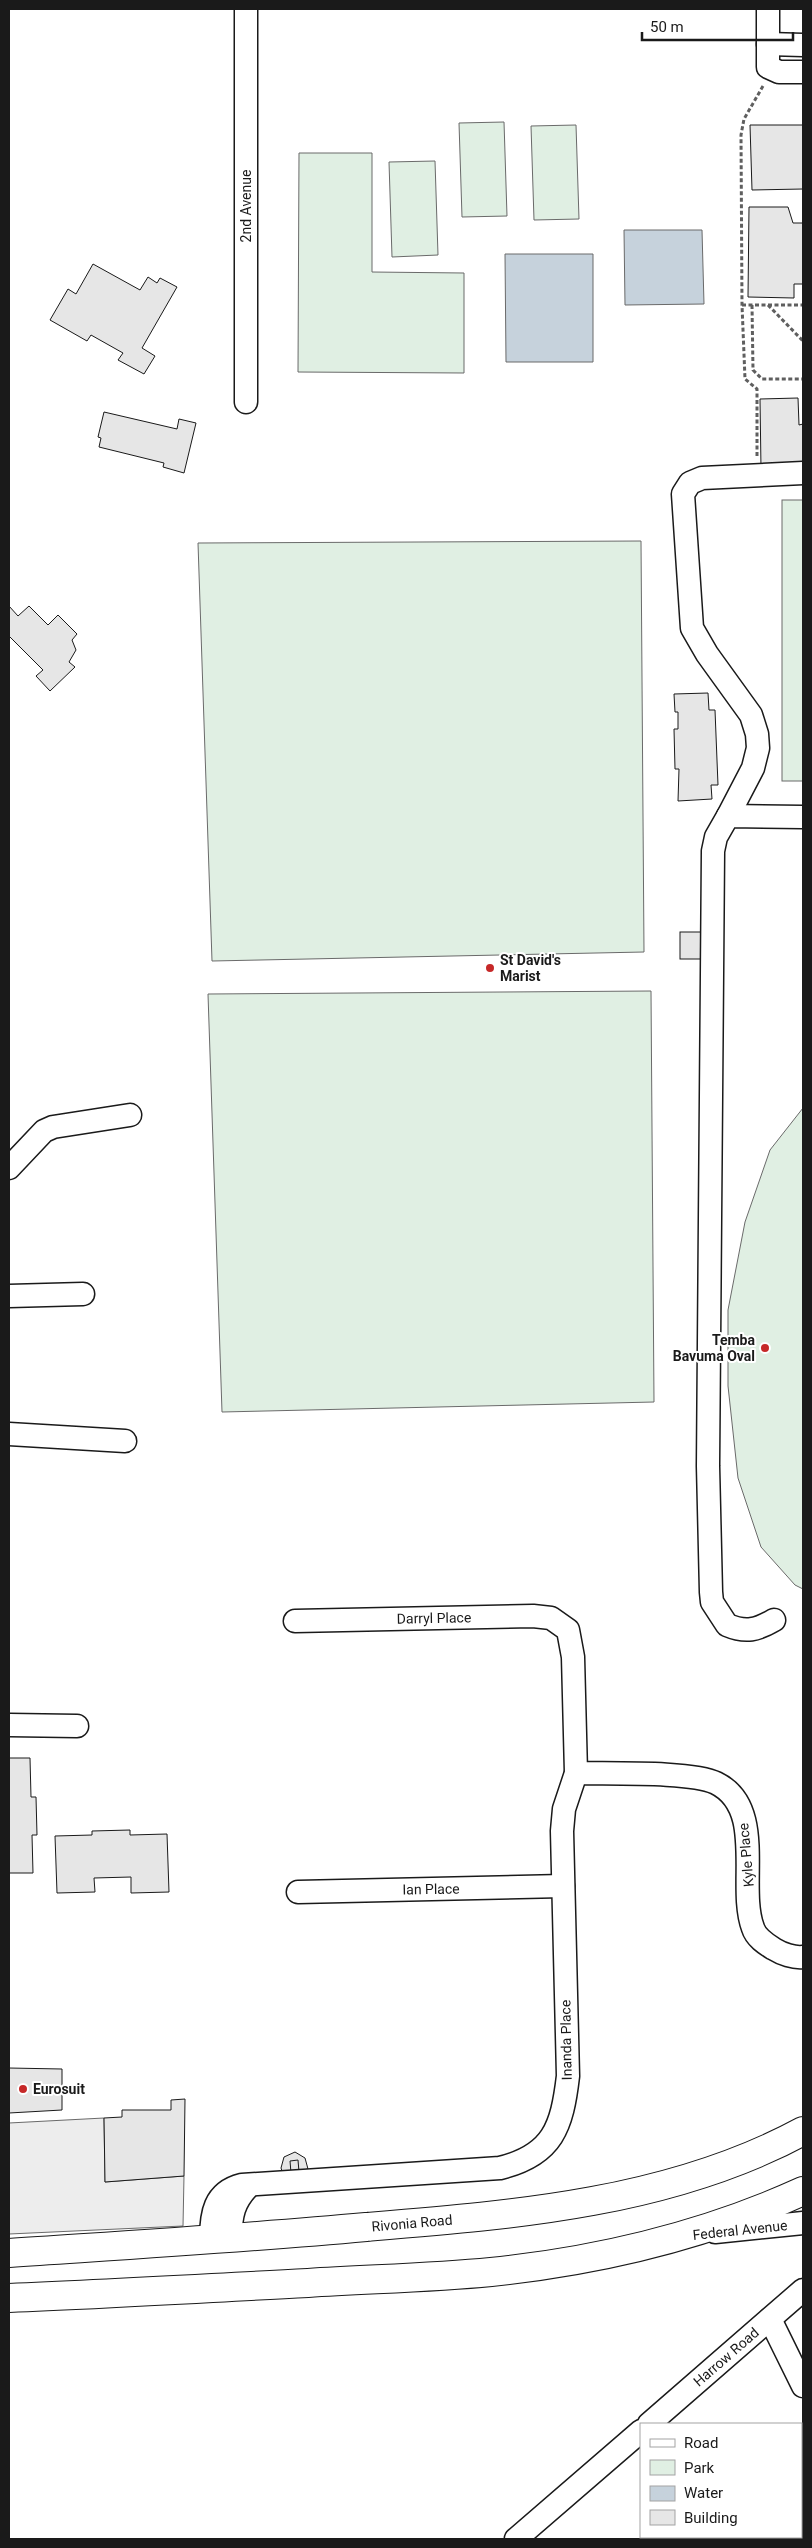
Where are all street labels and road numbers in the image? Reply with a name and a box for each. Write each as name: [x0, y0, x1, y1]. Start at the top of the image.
street label: 2nd Avenue: [238, 170, 254, 242]
street label: Darryl Place: [397, 1609, 471, 1627]
street label: Kyle Place: [735, 1822, 757, 1888]
street label: Ian Place: [402, 1881, 460, 1897]
street label: Inanda Place: [557, 2000, 575, 2080]
street label: Rivonia Road: [371, 2211, 453, 2235]
street label: Federal Avenue: [692, 2217, 788, 2243]
street label: Harrow Road: [690, 2324, 762, 2390]

